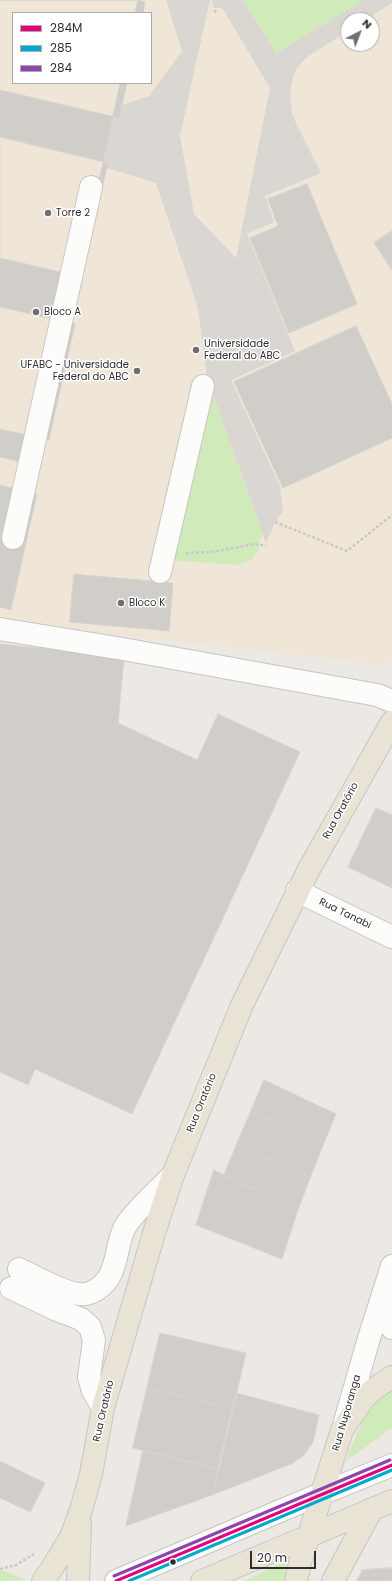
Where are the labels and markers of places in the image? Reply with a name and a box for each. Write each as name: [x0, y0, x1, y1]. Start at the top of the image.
place label: Torre 2: [56, 207, 90, 219]
marker: Torre 2: [43, 208, 53, 218]
place label: Bloco A: [44, 306, 81, 318]
marker: Bloco A: [31, 307, 41, 317]
place label: Universidade Federal do ABC: [204, 338, 280, 362]
marker: Universidade Federal do ABC: [191, 345, 201, 355]
place label: UFABC - Universidade Federal do ABC: [20, 359, 129, 382]
marker: UFABC - Universidade Federal do ABC: [132, 366, 142, 376]
place label: Bloco K: [129, 597, 165, 609]
marker: Bloco K: [116, 598, 126, 608]
unlabelled marker: [168, 1557, 178, 1567]

